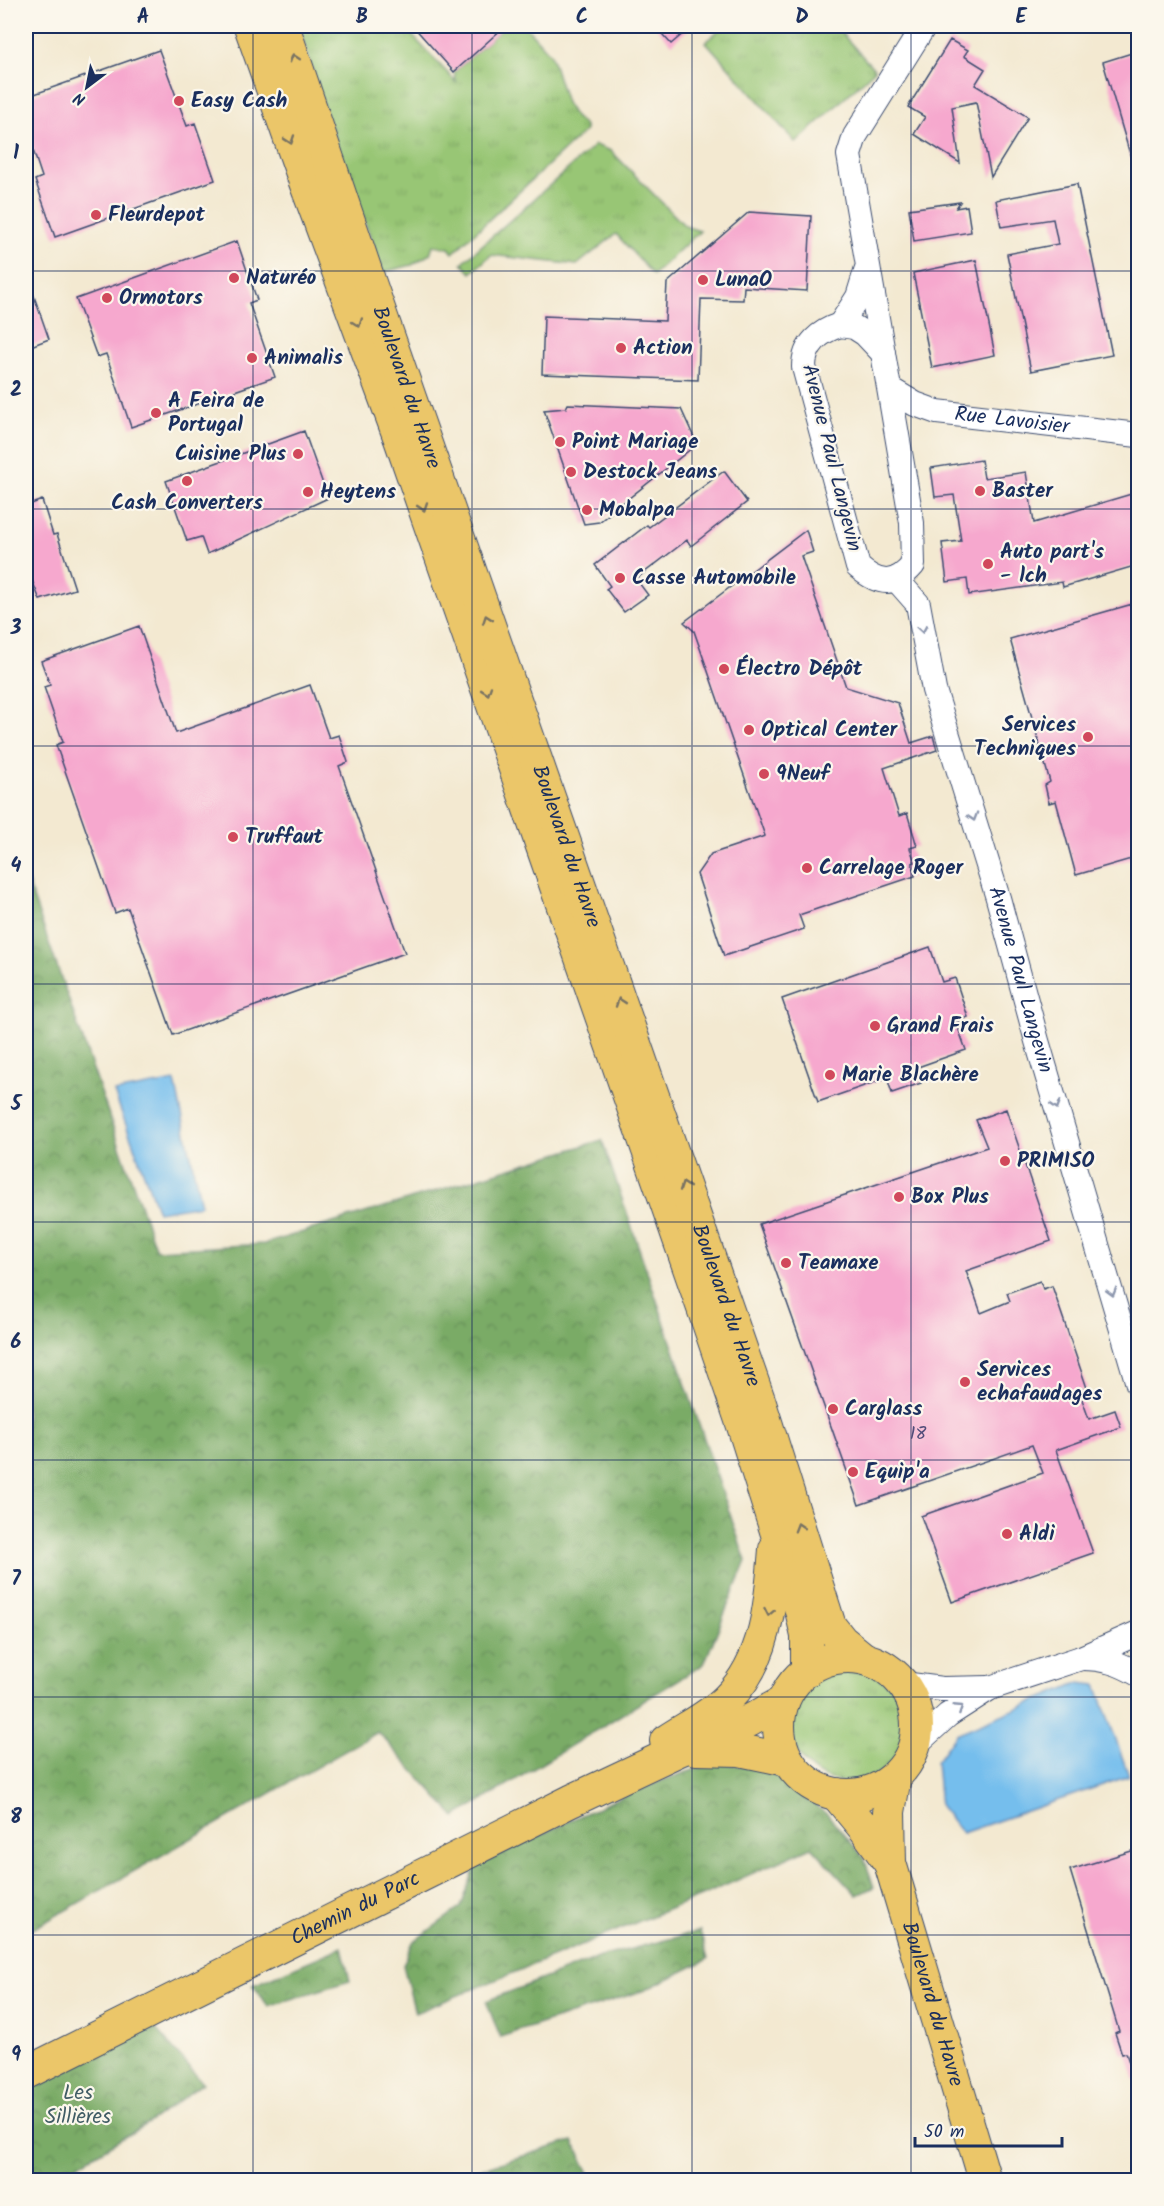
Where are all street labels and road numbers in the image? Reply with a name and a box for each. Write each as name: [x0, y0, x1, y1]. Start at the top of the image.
street label: Boulevard du Havre: [363, 302, 450, 474]
street label: Avenue Paul Langevin: [792, 361, 870, 555]
street label: Rue Lavoisier: [953, 398, 1072, 444]
street label: Boulevard du Havre: [523, 761, 610, 933]
street label: Avenue Paul Langevin: [979, 882, 1062, 1077]
street label: Boulevard du Havre: [682, 1220, 770, 1392]
street label: Chemin du Parc: [285, 1862, 426, 1955]
street label: Boulevard du Havre: [892, 1918, 973, 2091]

